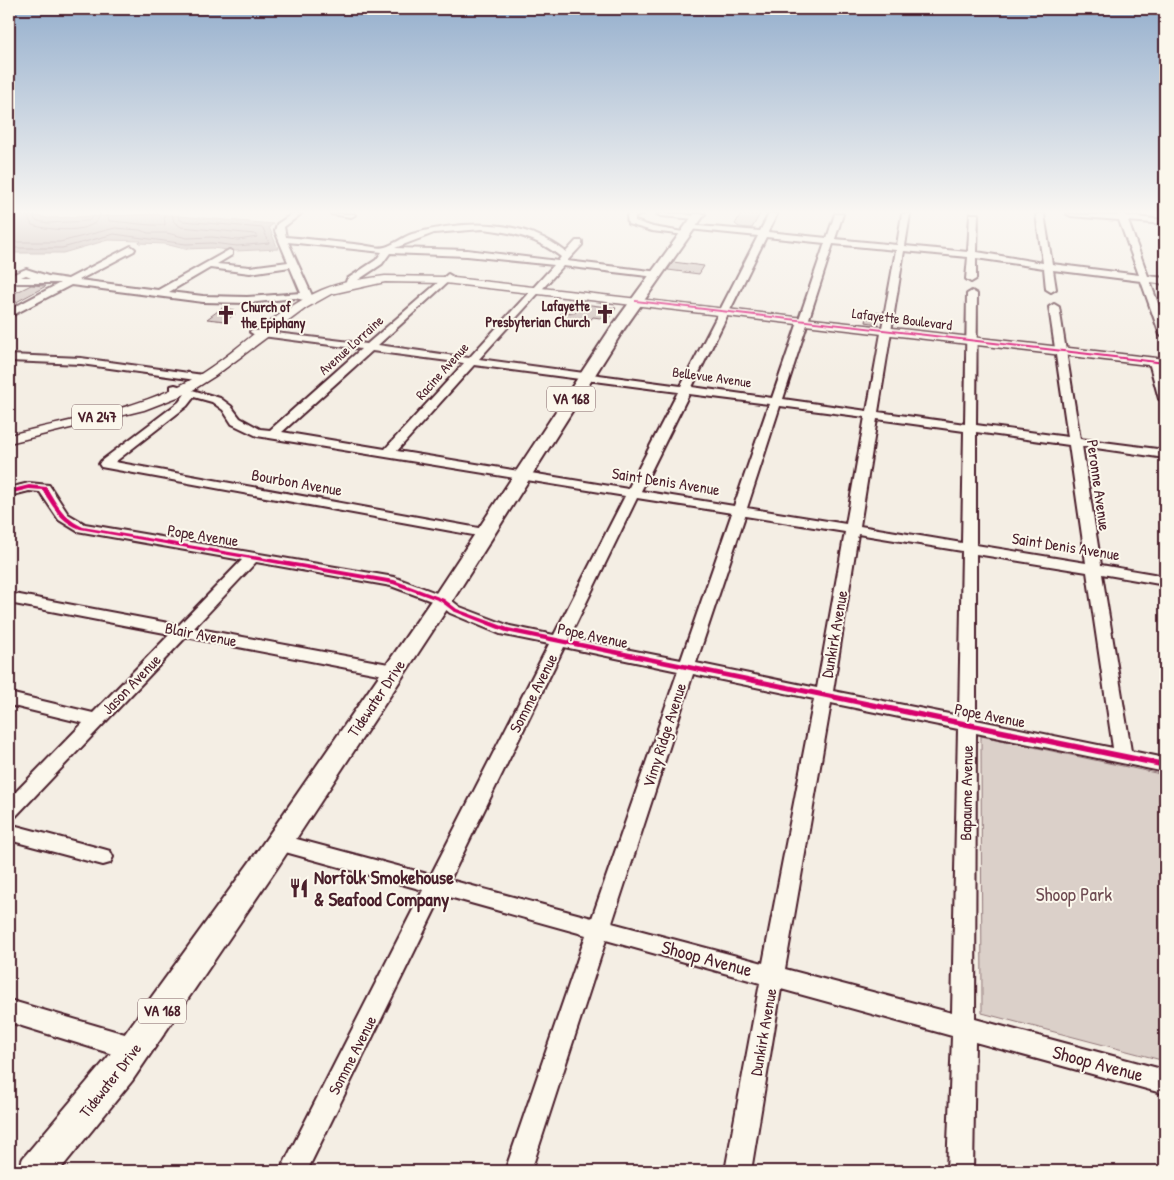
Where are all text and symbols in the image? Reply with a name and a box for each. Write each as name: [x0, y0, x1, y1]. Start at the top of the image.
place label: Lafayette Presbyterian Church: [485, 296, 590, 333]
place label: Church of the Epiphany: [240, 297, 305, 334]
church icon: Lafayette Presbyterian Church: [594, 303, 616, 325]
street label: Lafayette Boulevard: [851, 303, 954, 335]
church icon: Church of the Epiphany: [215, 304, 237, 326]
street label: Avenue Lorraine: [314, 310, 387, 379]
street label: Racine Avenue: [411, 338, 473, 403]
street label: Bellevue Avenue: [671, 362, 753, 392]
road number: VA 168: [547, 386, 595, 412]
road number: VA 247: [72, 404, 122, 430]
street label: Peronne Avenue: [1082, 438, 1116, 533]
street label: Saint Denis Avenue: [611, 462, 722, 500]
street label: Bourbon Avenue: [250, 463, 345, 501]
street label: Pope Avenue: [166, 519, 241, 552]
street label: Saint Denis Avenue: [1011, 527, 1122, 565]
street label: Dunkirk Avenue: [815, 588, 853, 679]
street label: Blair Avenue: [163, 616, 239, 652]
street label: Pope Avenue: [556, 617, 631, 653]
street label: Jason Avenue: [97, 648, 166, 719]
street label: Somme Avenue: [504, 649, 563, 736]
street label: Tidewater Drive: [342, 654, 410, 741]
street label: Vimy Ridge Avenue: [637, 679, 691, 790]
street label: Pope Avenue: [953, 697, 1028, 733]
street label: Bapaume Avenue: [954, 744, 978, 841]
place label: Norfolk Smokehouse & Seafood Company: [314, 864, 454, 913]
restaurant icon: Norfolk Smokehouse & Seafood Company: [288, 877, 310, 899]
park label: Shoop Park: [1036, 881, 1112, 907]
street label: Shoop Avenue: [659, 933, 756, 983]
street label: Dunkirk Avenue: [744, 986, 782, 1077]
road number: VA 168: [138, 998, 186, 1024]
street label: Somme Avenue: [323, 1011, 382, 1098]
street label: Tidewater Drive: [74, 1038, 147, 1122]
street label: Shoop Avenue: [1050, 1038, 1147, 1088]

